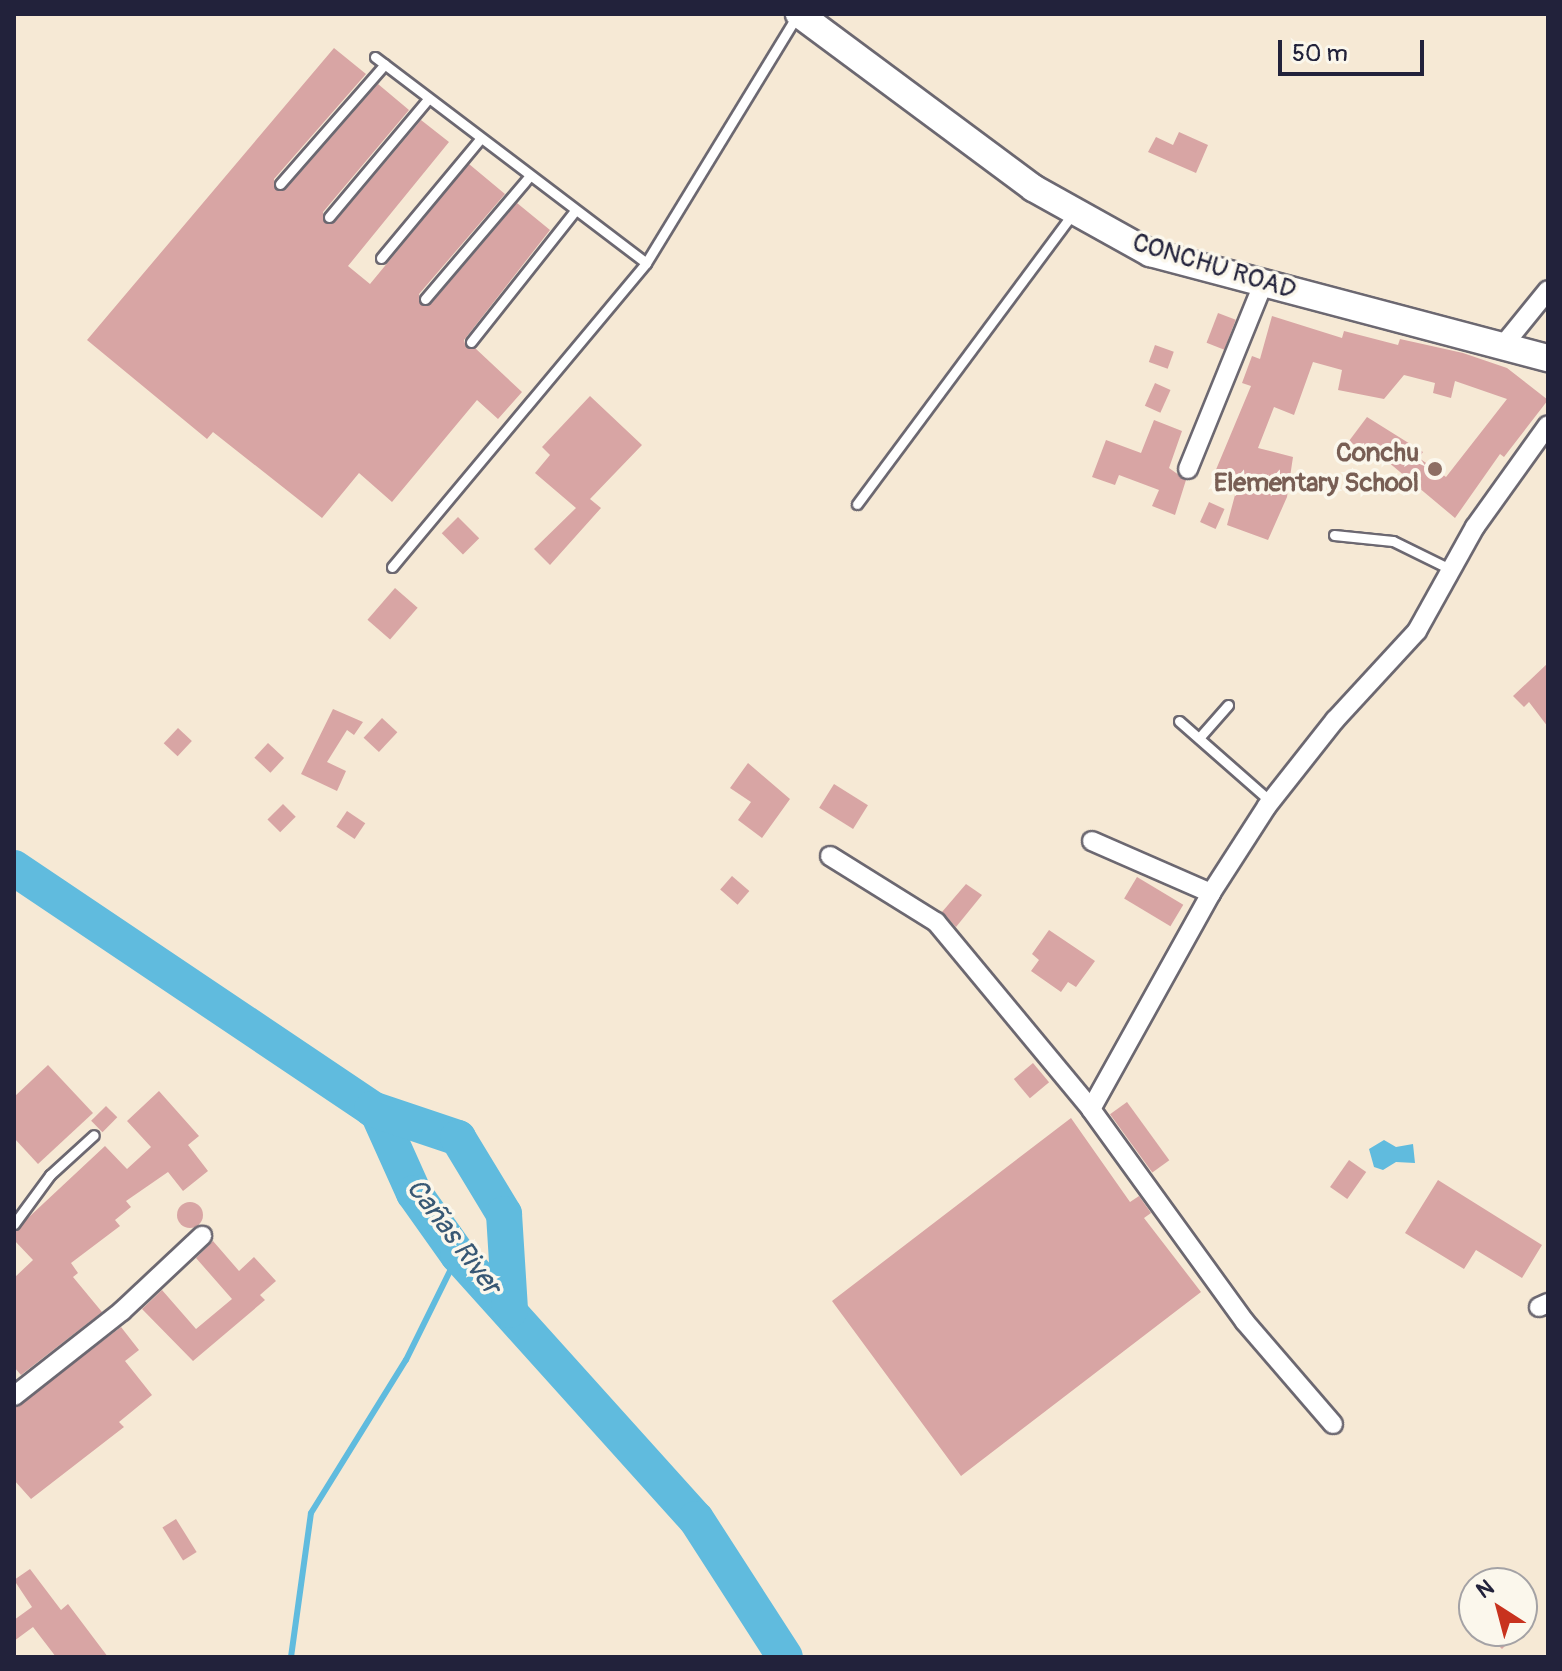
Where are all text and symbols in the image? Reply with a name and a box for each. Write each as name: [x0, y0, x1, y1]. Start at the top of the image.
scale bar: [1282, 24, 1428, 74]
text: 50 m: [1292, 39, 1348, 68]
street label: CONCHU ROAD: [1129, 227, 1299, 307]
place label: Conchu Elementary School: [1214, 438, 1419, 500]
marker: Conchu Elementary School: [1426, 460, 1444, 478]
water label: Cañas River: [399, 1172, 507, 1302]
north arrow: [1458, 1567, 1538, 1647]
text: N: [1471, 1574, 1499, 1605]

